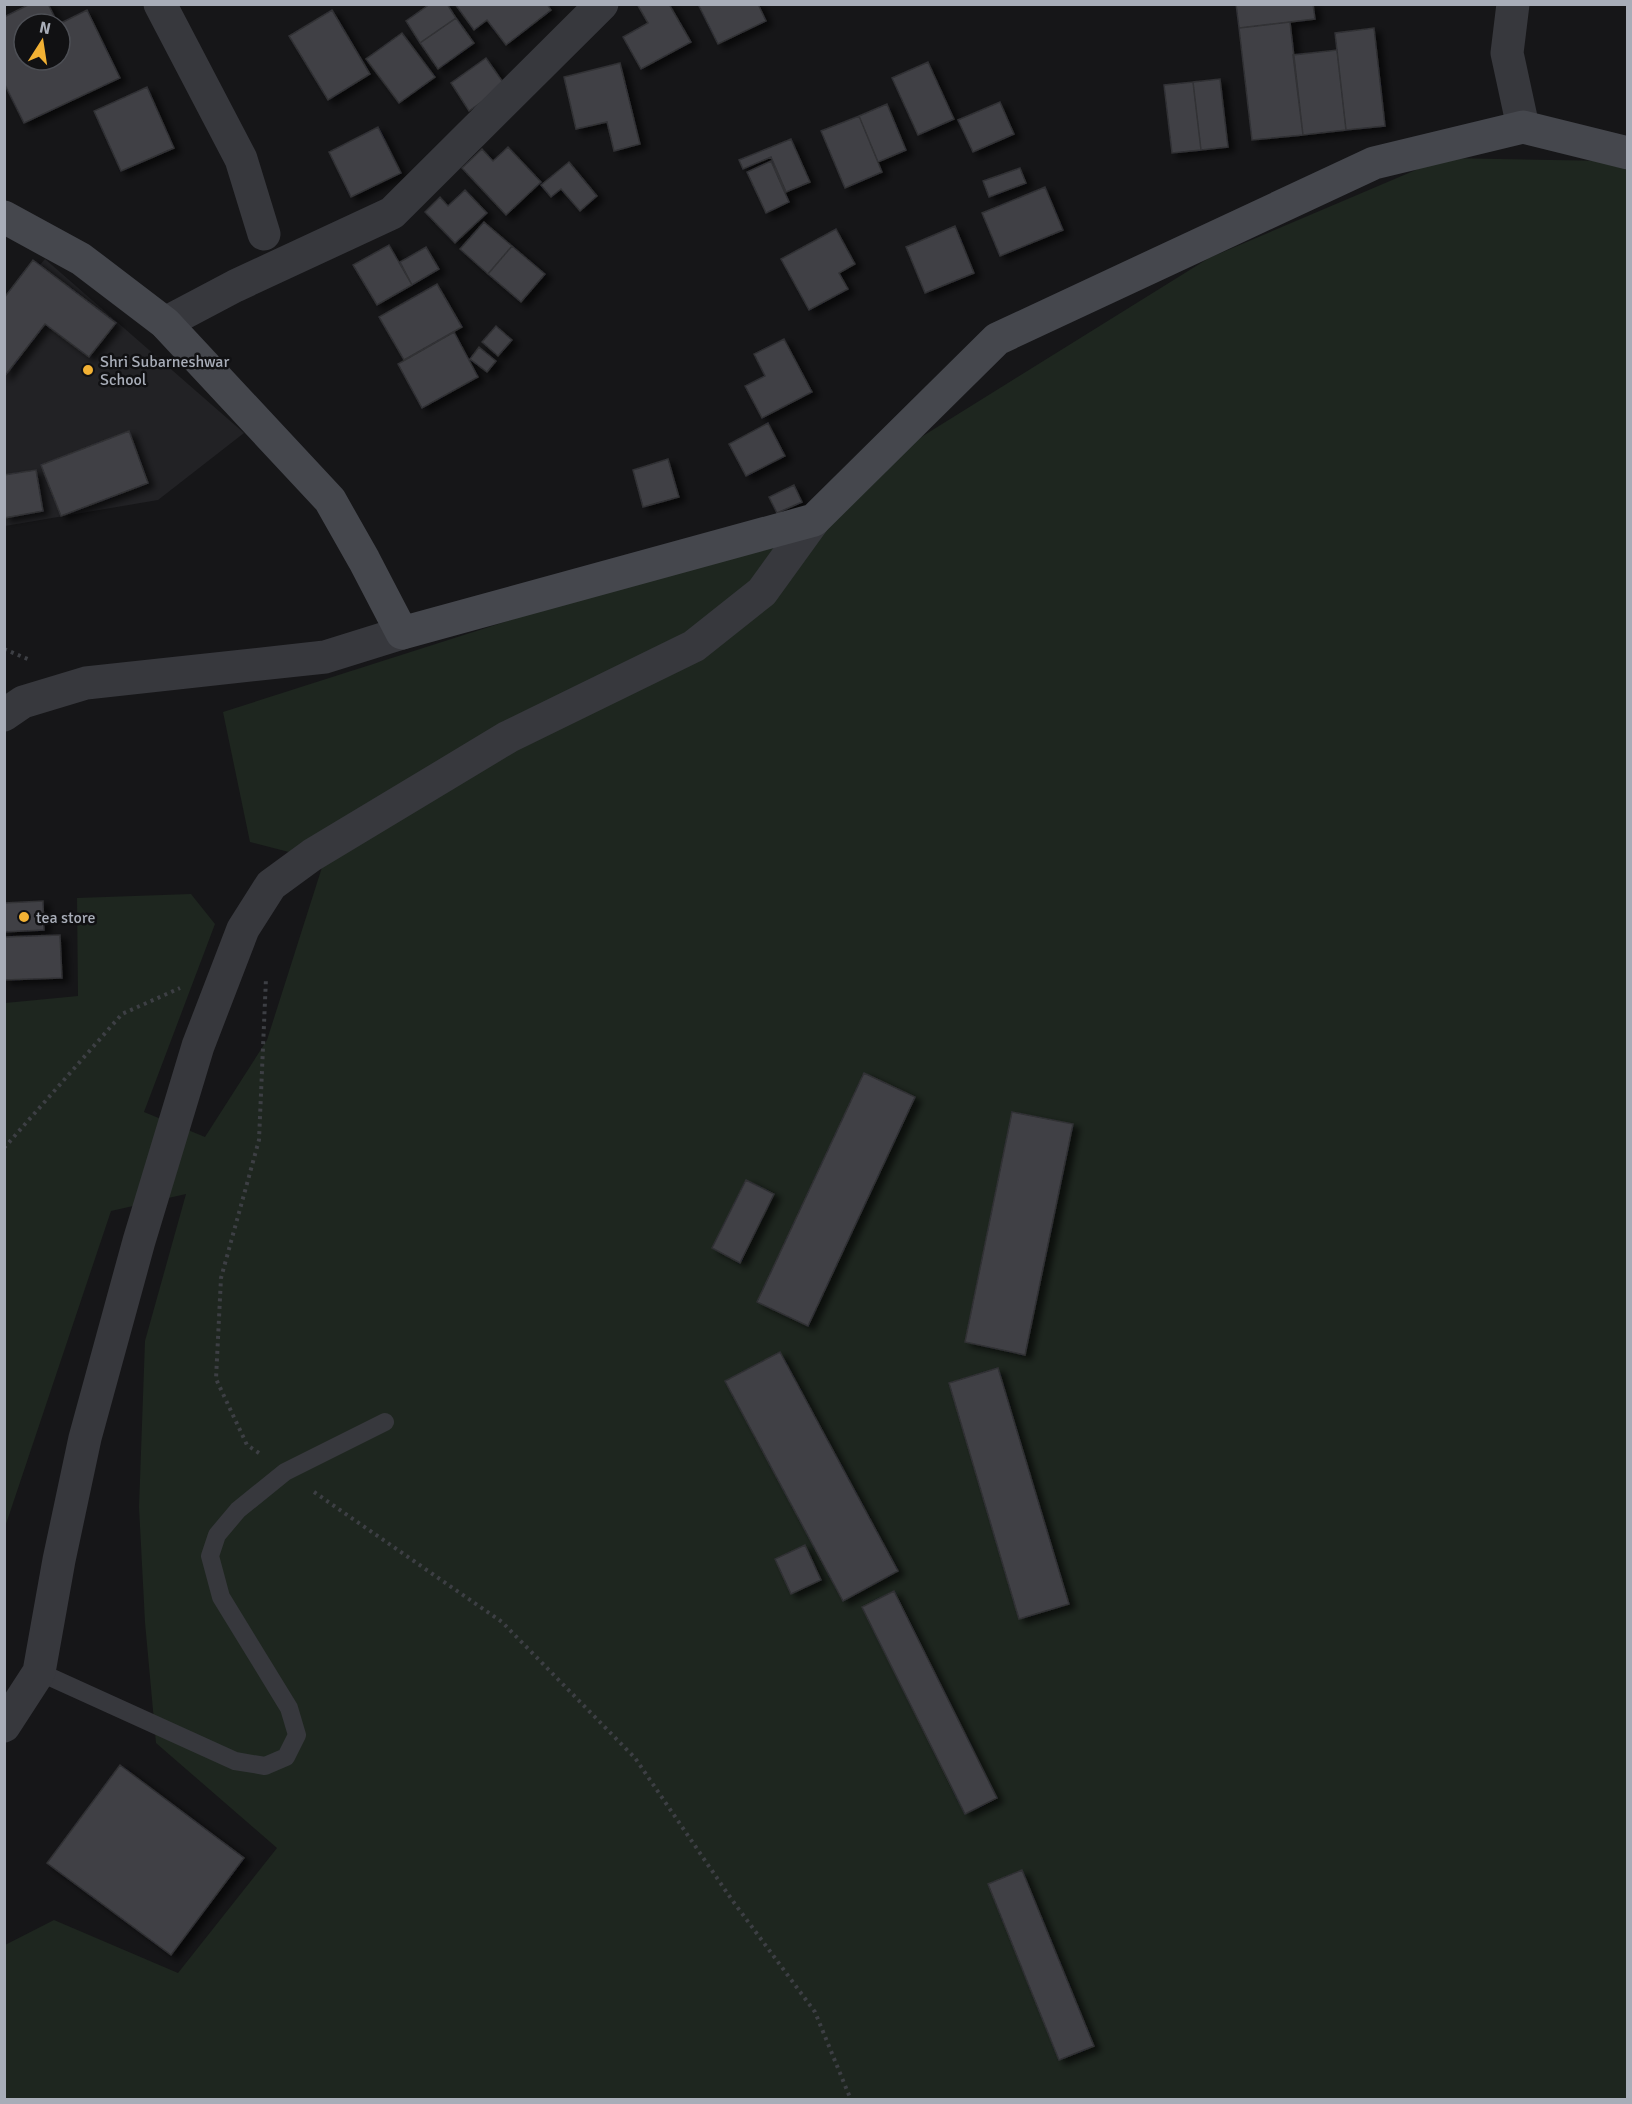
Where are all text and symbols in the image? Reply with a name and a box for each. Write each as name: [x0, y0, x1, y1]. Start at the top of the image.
north arrow: [12, 12, 72, 72]
text: N: [37, 17, 52, 39]
place label: Shri Subarneshwar School: [100, 352, 229, 390]
marker: Shri Subarneshwar School: [81, 363, 95, 377]
place label: tea store: [36, 908, 95, 928]
marker: tea store: [17, 910, 31, 924]

